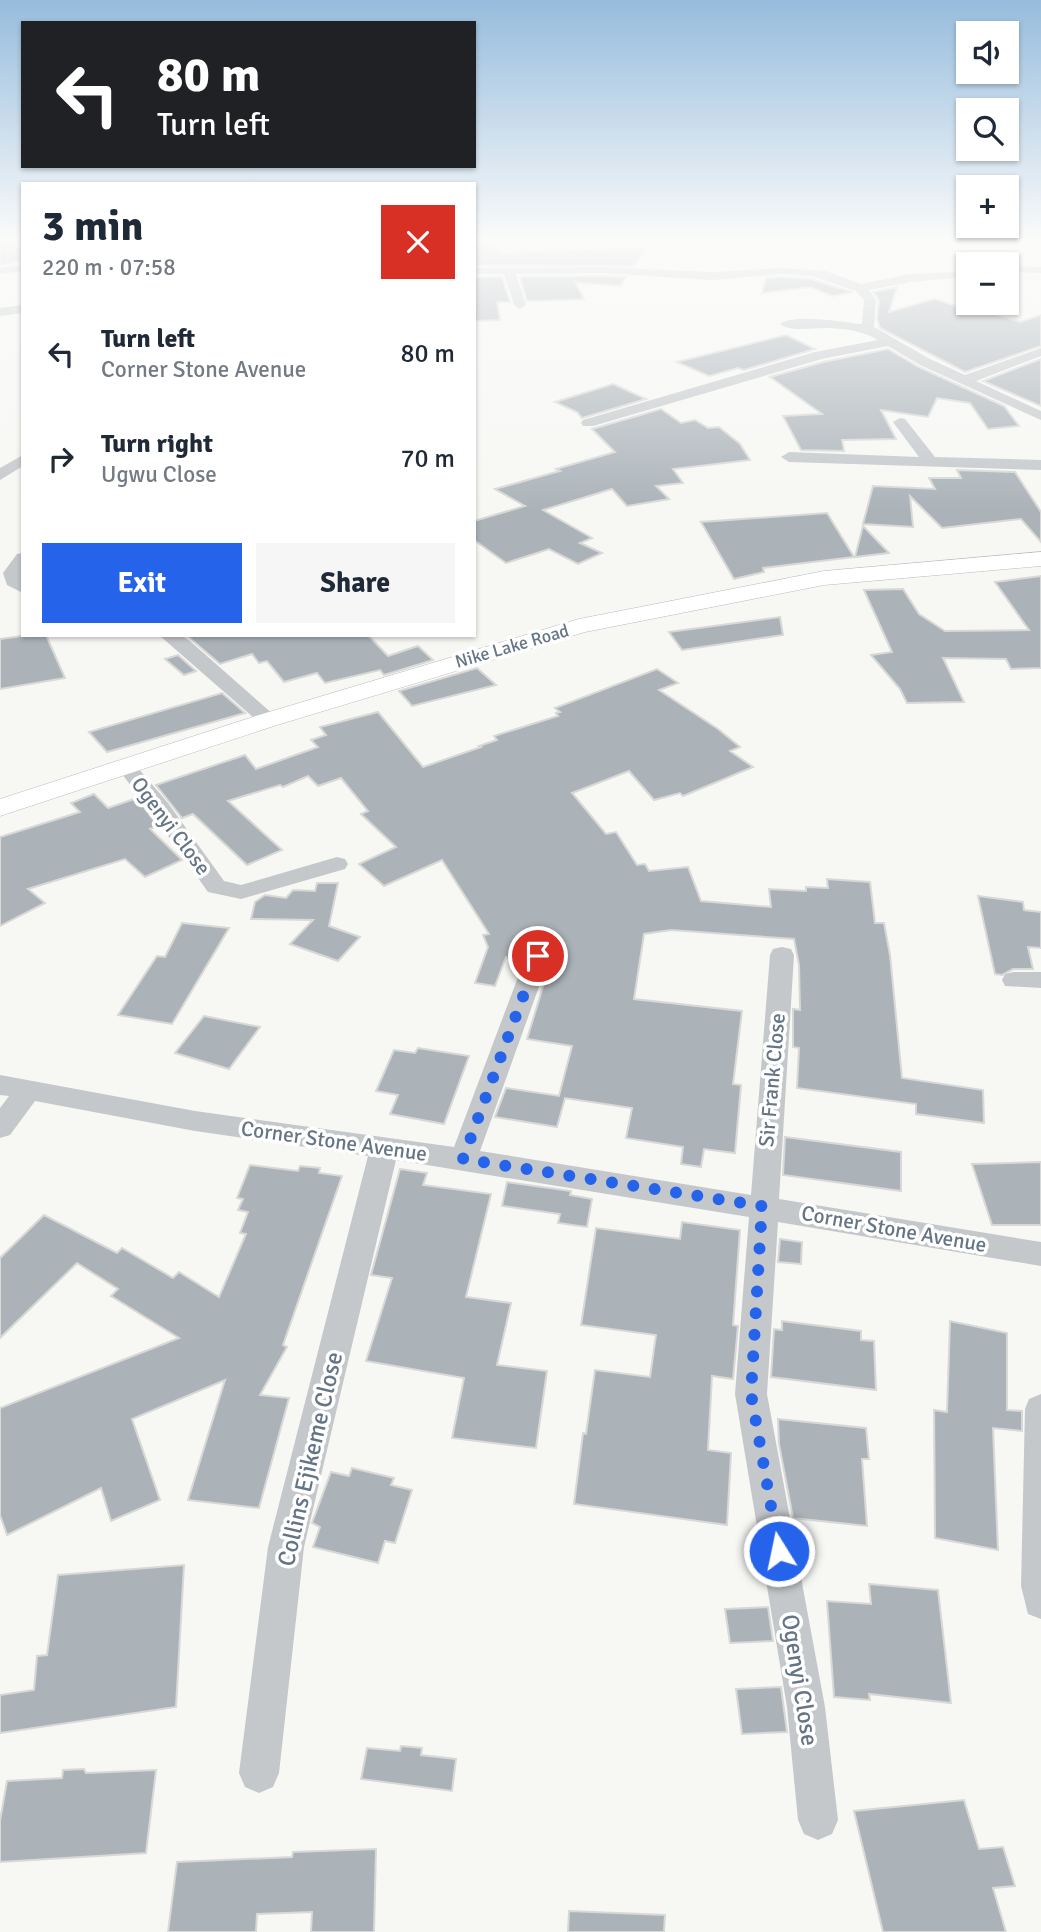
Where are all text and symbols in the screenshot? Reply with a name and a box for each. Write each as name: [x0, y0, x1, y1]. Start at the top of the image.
map controls: [956, 21, 1019, 315]
button: sound: [956, 21, 1019, 84]
text: 80 m: [157, 45, 260, 105]
icon: left: [42, 49, 133, 140]
button: search: [956, 98, 1019, 161]
text: Turn left: [157, 105, 270, 144]
button: +: [956, 175, 1019, 238]
text: 3 min: [42, 201, 143, 252]
button: close: [381, 205, 455, 279]
button: −: [956, 252, 1019, 315]
text: 220 m · 07:58: [42, 253, 176, 282]
text: Turn left: [101, 323, 195, 355]
icon: left: [42, 335, 80, 373]
text: 80 m: [400, 338, 455, 370]
text: Corner Stone Avenue: [101, 355, 306, 384]
text: Turn right: [101, 428, 213, 460]
icon: right: [42, 440, 80, 478]
text: 70 m: [400, 443, 455, 475]
text: Ugwu Close: [101, 460, 217, 489]
button: Exit: [42, 543, 242, 623]
button: Share: [256, 543, 455, 623]
street label: Nike Lake Road: [453, 619, 571, 673]
street label: Ogenyi Close: [126, 772, 216, 880]
pin: [508, 926, 568, 986]
icon: arrive: [519, 937, 557, 975]
street label: Sir Frank Close: [753, 1012, 791, 1148]
street label: Corner Stone Avenue: [239, 1115, 429, 1167]
street label: Corner Stone Avenue: [799, 1200, 989, 1258]
street label: Collins Ejikeme Close: [271, 1349, 349, 1569]
position arrow: [742, 1514, 816, 1588]
street label: Ogenyi Close: [775, 1612, 825, 1748]

